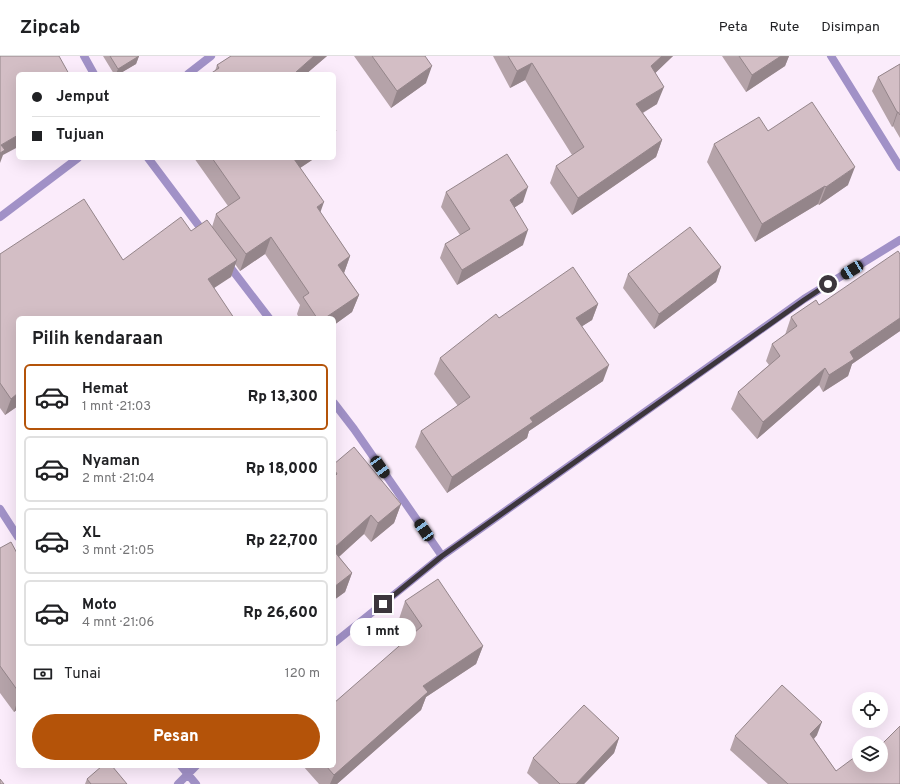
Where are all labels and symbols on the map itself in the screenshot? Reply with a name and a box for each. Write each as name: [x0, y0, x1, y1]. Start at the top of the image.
car: [839, 259, 865, 281]
route start: [819, 275, 837, 293]
car: [368, 454, 392, 480]
car: [412, 517, 436, 543]
route end: [374, 595, 392, 613]
callout: 1 mnt: [350, 618, 416, 646]

